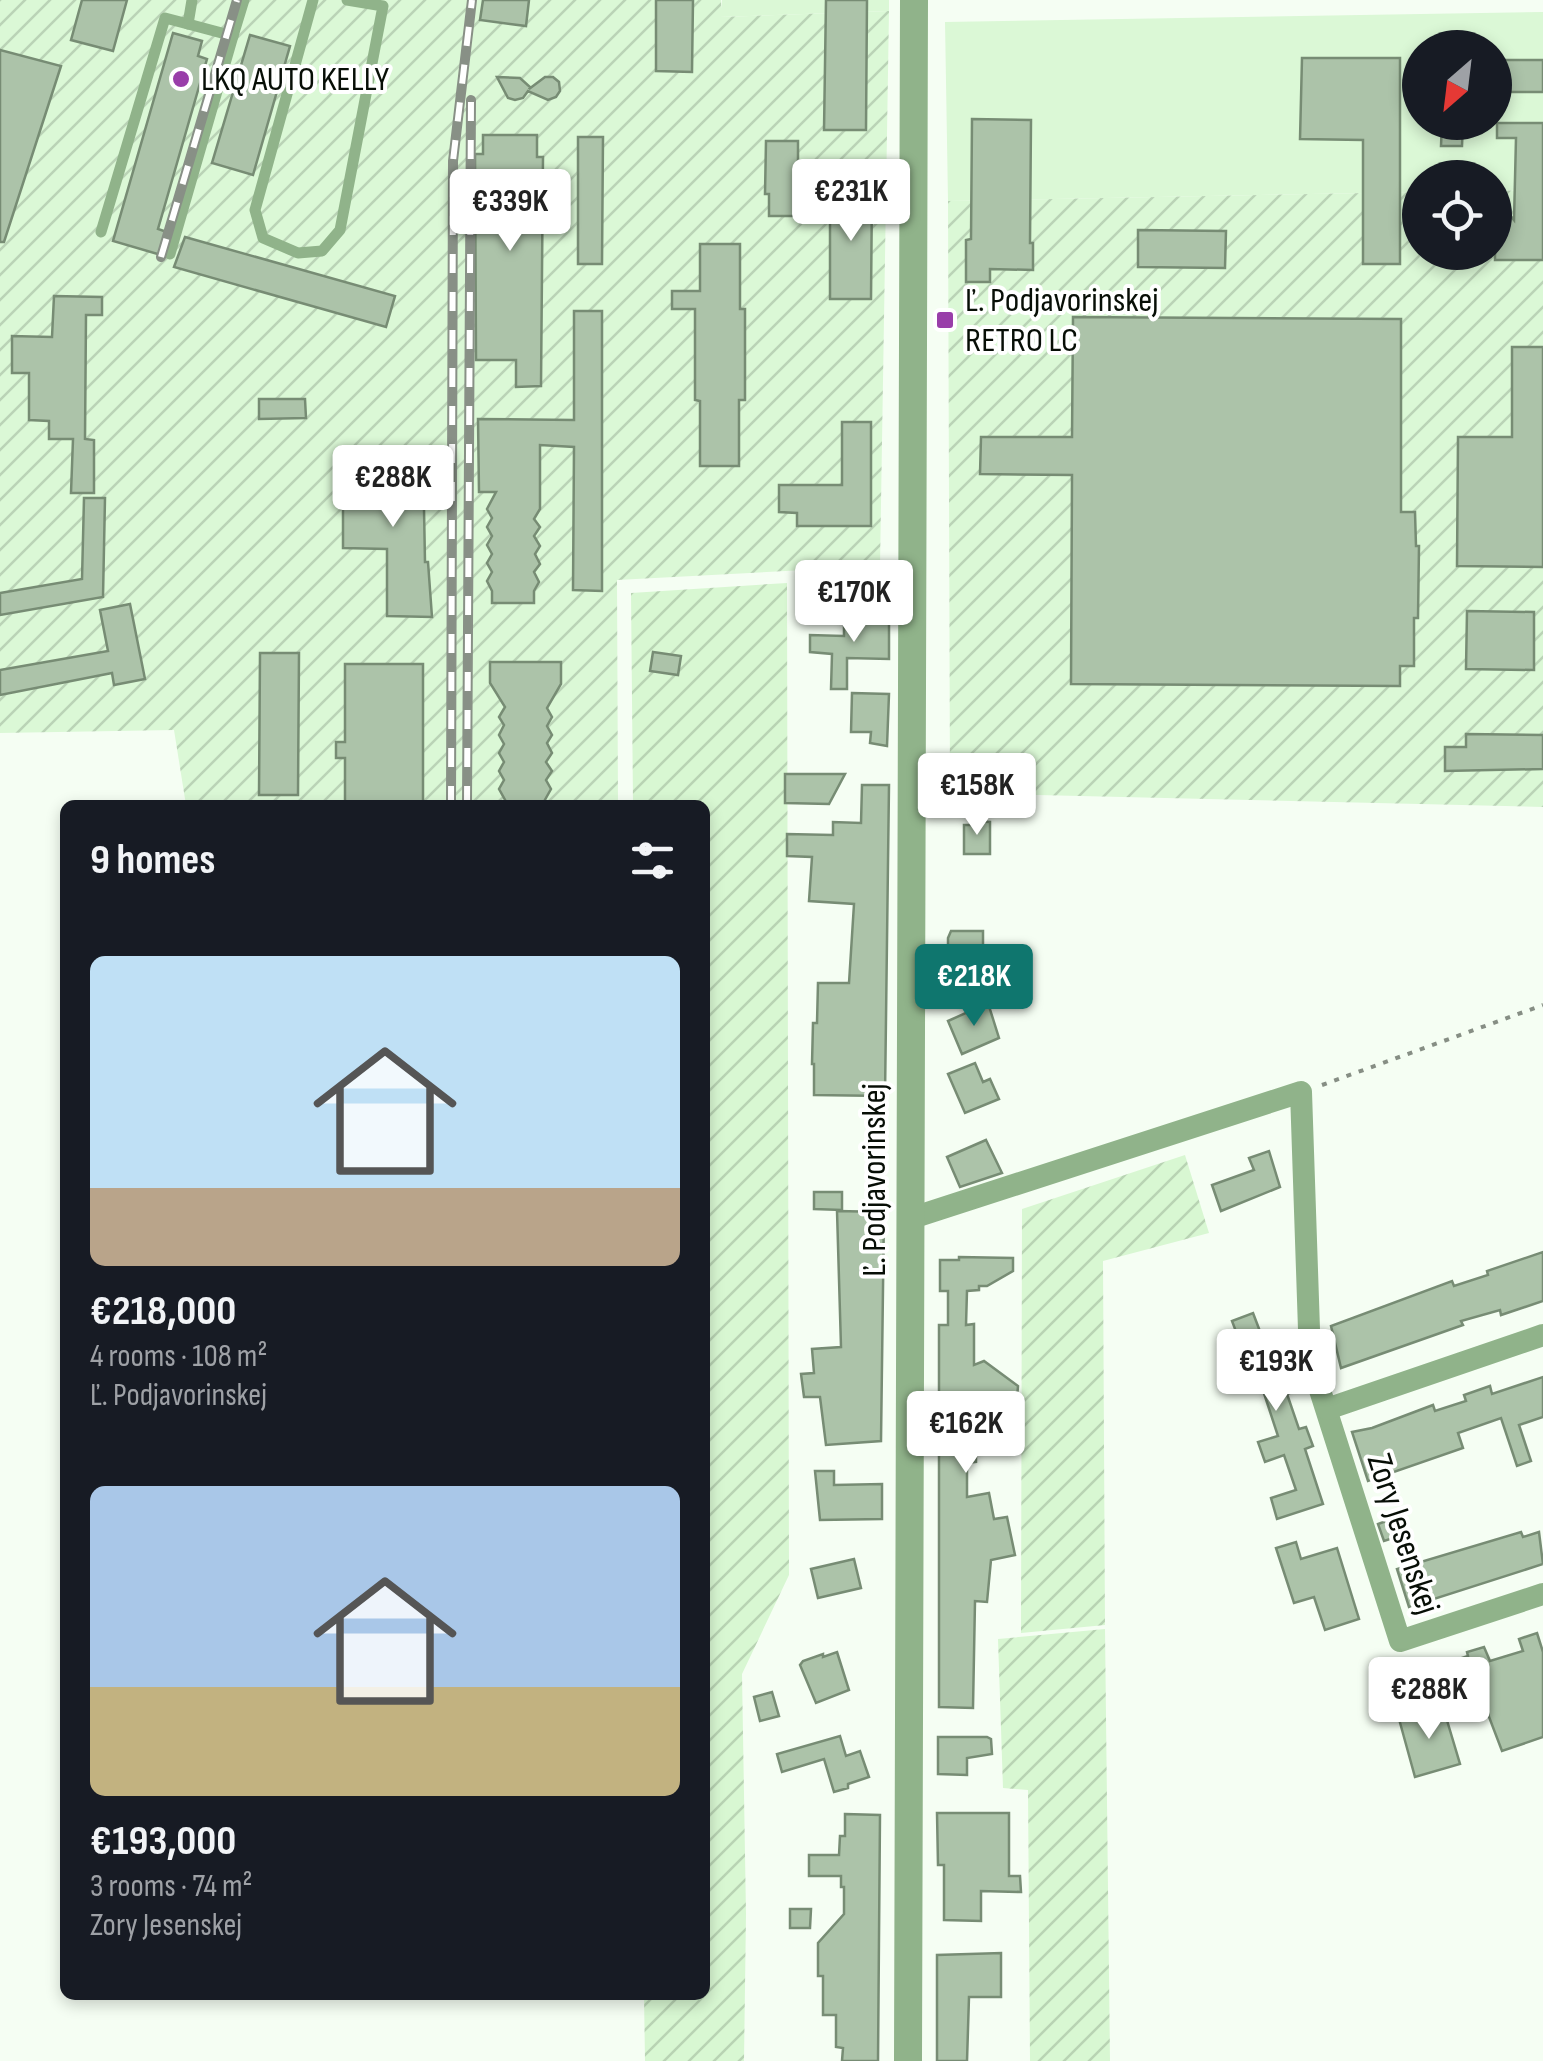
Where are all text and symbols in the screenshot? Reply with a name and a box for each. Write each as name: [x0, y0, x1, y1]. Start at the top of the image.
north arrow: [1402, 30, 1512, 140]
map controls: [1402, 30, 1512, 270]
place label: LKQ AUTO KELLY: [201, 58, 389, 101]
marker: LKQ AUTO KELLY: [170, 68, 192, 90]
pin: €231K: [781, 159, 921, 244]
button: locate: [1402, 160, 1512, 270]
pin: €339K: [440, 169, 580, 254]
text: €231K: [814, 172, 888, 211]
text: €339K: [472, 182, 548, 221]
place label: Ľ. Podjavorinskej RETRO LC: [965, 279, 1159, 362]
marker: Ľ. Podjavorinskej RETRO LC: [934, 309, 956, 331]
pin: €288K: [323, 445, 463, 530]
text: €288K: [355, 458, 431, 497]
pin: €170K: [784, 560, 924, 645]
text: €170K: [817, 573, 891, 612]
pin: €158K: [907, 753, 1047, 838]
text: €158K: [940, 766, 1014, 805]
icon: filters: [625, 833, 680, 888]
text: 9 homes: [90, 835, 215, 886]
pin: €218K: [904, 944, 1044, 1029]
text: €218K: [937, 957, 1011, 996]
icon: home: [295, 1021, 475, 1201]
street label: Ľ. Podjavorinskej: [853, 1083, 896, 1277]
text: €218,000: [90, 1286, 236, 1337]
pin: €193K: [1206, 1329, 1346, 1414]
text: 4 rooms · 108 m²: [90, 1337, 267, 1376]
text: €193K: [1239, 1342, 1313, 1381]
text: Ľ. Podjavorinskej: [90, 1376, 267, 1415]
pin: €162K: [896, 1391, 1036, 1476]
text: €162K: [929, 1404, 1003, 1443]
street label: Zory Jesenskej: [1357, 1448, 1449, 1620]
icon: home: [295, 1551, 475, 1731]
pin: €288K: [1359, 1657, 1499, 1742]
text: €288K: [1391, 1670, 1467, 1709]
text: €193,000: [90, 1816, 236, 1867]
text: 3 rooms · 74 m²: [90, 1867, 252, 1906]
text: Zory Jesenskej: [90, 1906, 242, 1945]

